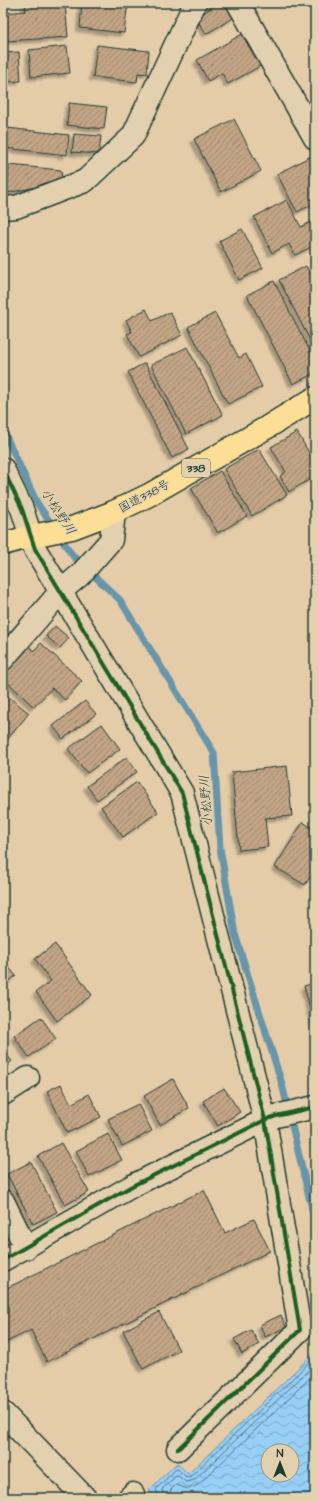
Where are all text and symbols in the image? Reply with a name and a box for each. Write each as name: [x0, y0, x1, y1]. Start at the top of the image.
road number: 338: [182, 459, 210, 477]
street label: 国道338号: [116, 476, 173, 517]
water label: 小松野川: [36, 485, 80, 538]
water label: 小松野川: [195, 774, 217, 828]
north arrow: [260, 1443, 300, 1483]
text: N: [277, 1446, 284, 1461]

